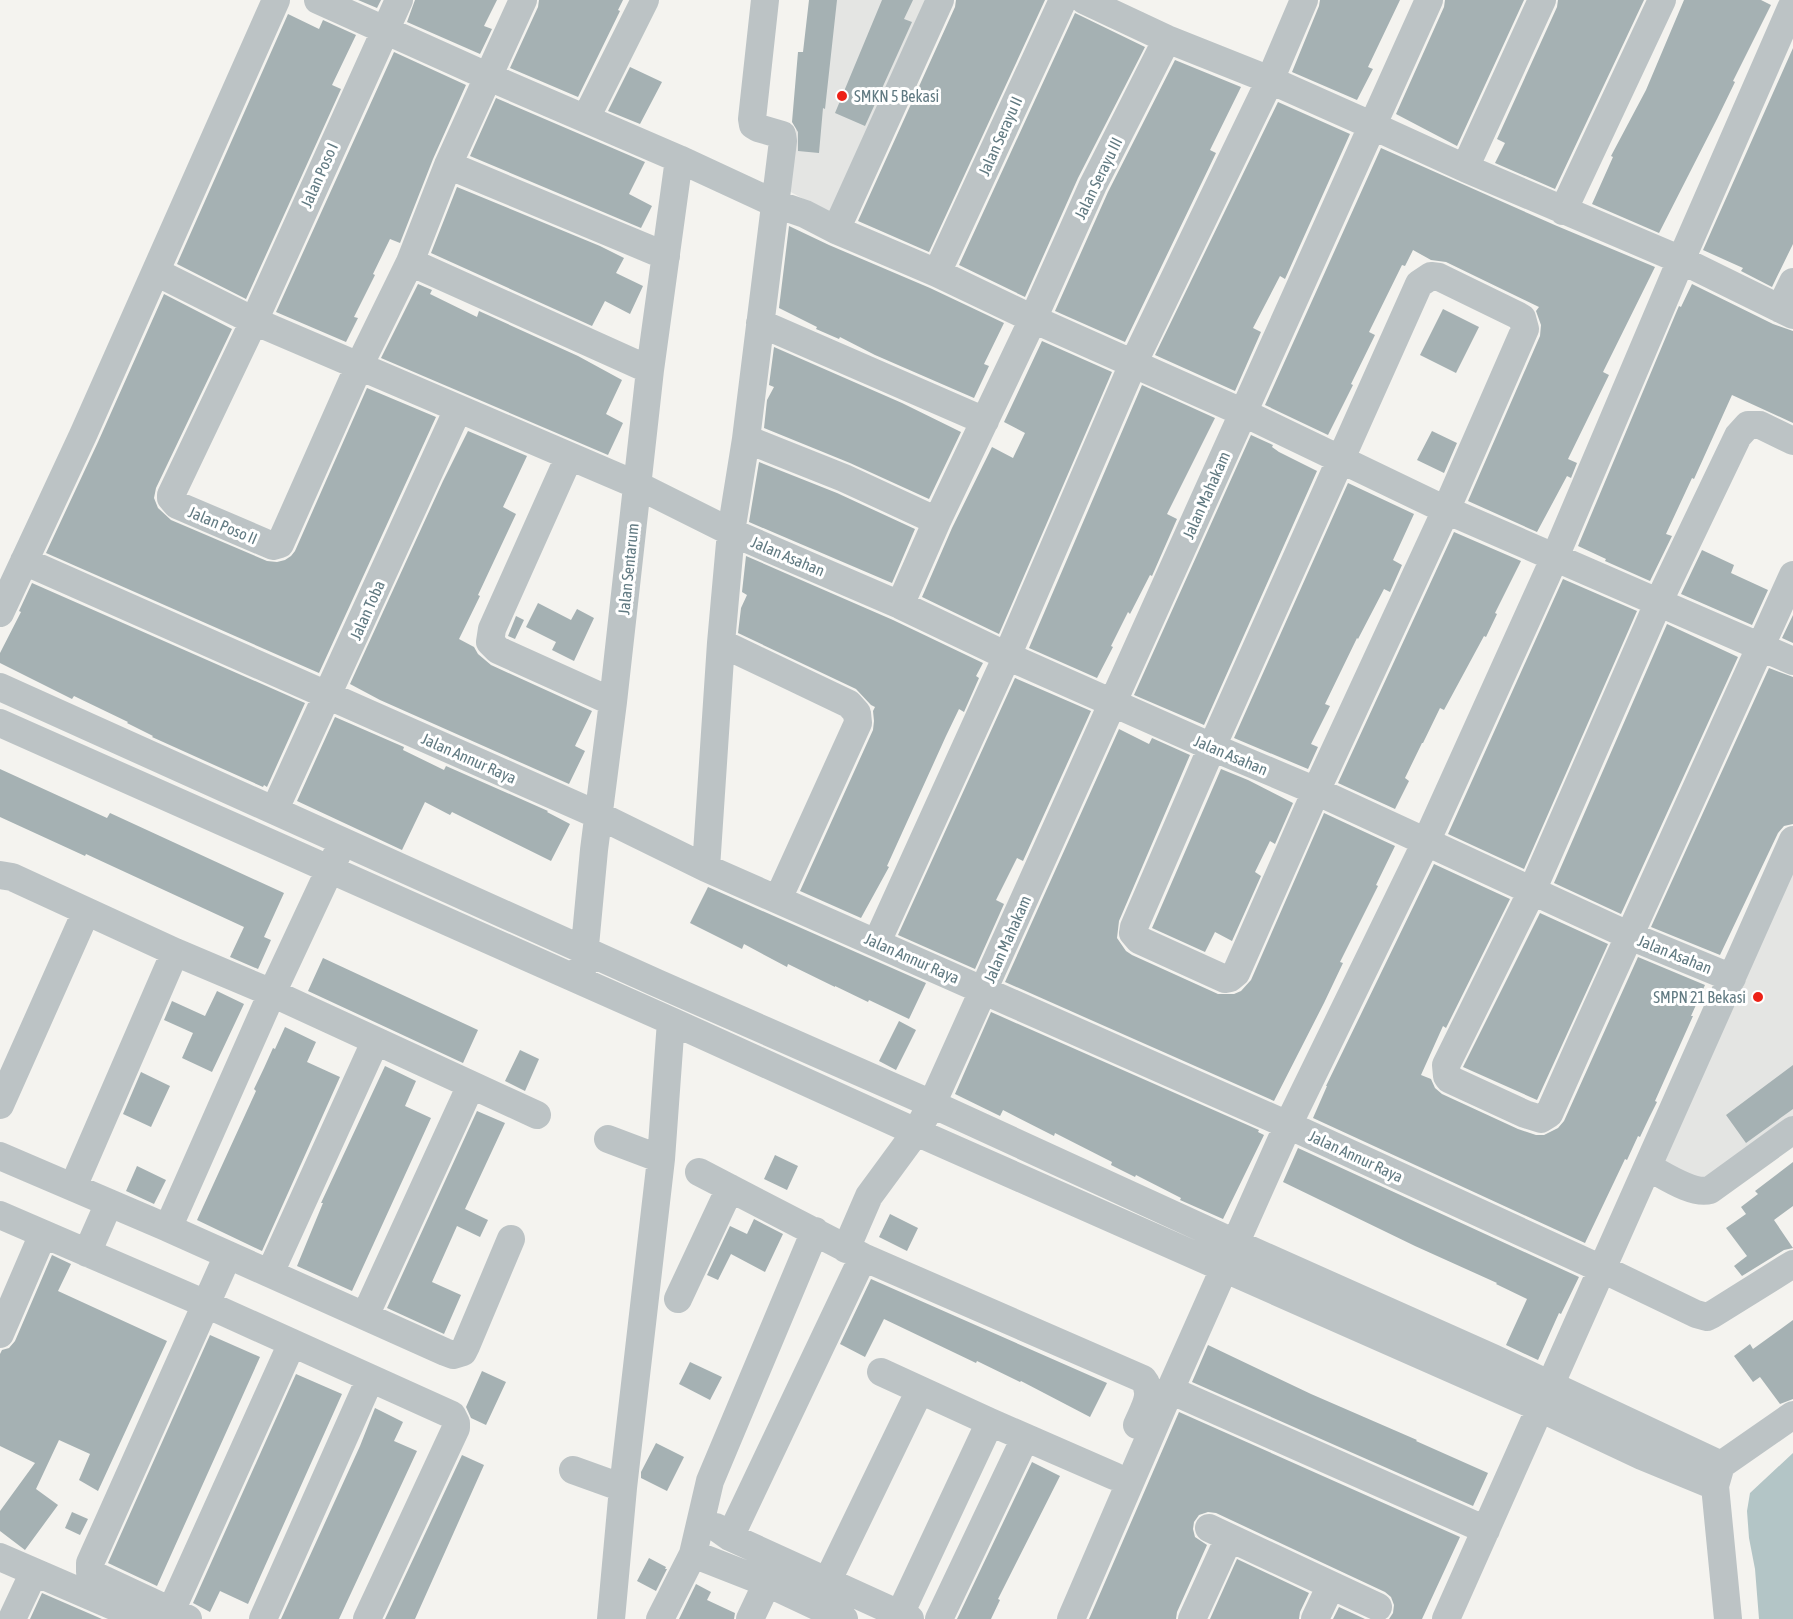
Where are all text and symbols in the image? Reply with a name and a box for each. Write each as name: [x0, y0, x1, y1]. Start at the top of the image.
place label: SMKN 5 Bekasi: [854, 87, 939, 105]
marker: SMKN 5 Bekasi: [835, 89, 849, 103]
street label: Jalan Serayu II: [975, 94, 1026, 179]
street label: Jalan Serayu III: [1070, 134, 1126, 222]
street label: Jalan Poso I: [297, 140, 341, 210]
street label: Jalan Mahakam: [1179, 449, 1233, 541]
street label: Jalan Poso II: [186, 502, 260, 548]
street label: Jalan Sentarum: [614, 522, 642, 616]
street label: Jalan Asahan: [749, 532, 827, 580]
street label: Jalan Toba: [346, 578, 388, 642]
street label: Jalan Annur Raya: [419, 729, 519, 788]
street label: Jalan Asahan: [1192, 731, 1270, 779]
street label: Jalan Mahakam: [980, 893, 1034, 985]
street label: Jalan Annur Raya: [862, 929, 962, 988]
street label: Jalan Asahan: [1635, 931, 1715, 977]
place label: SMPN 21 Bekasi: [1653, 988, 1746, 1006]
marker: SMPN 21 Bekasi: [1751, 990, 1765, 1004]
street label: Jalan Annur Raya: [1306, 1126, 1406, 1187]

